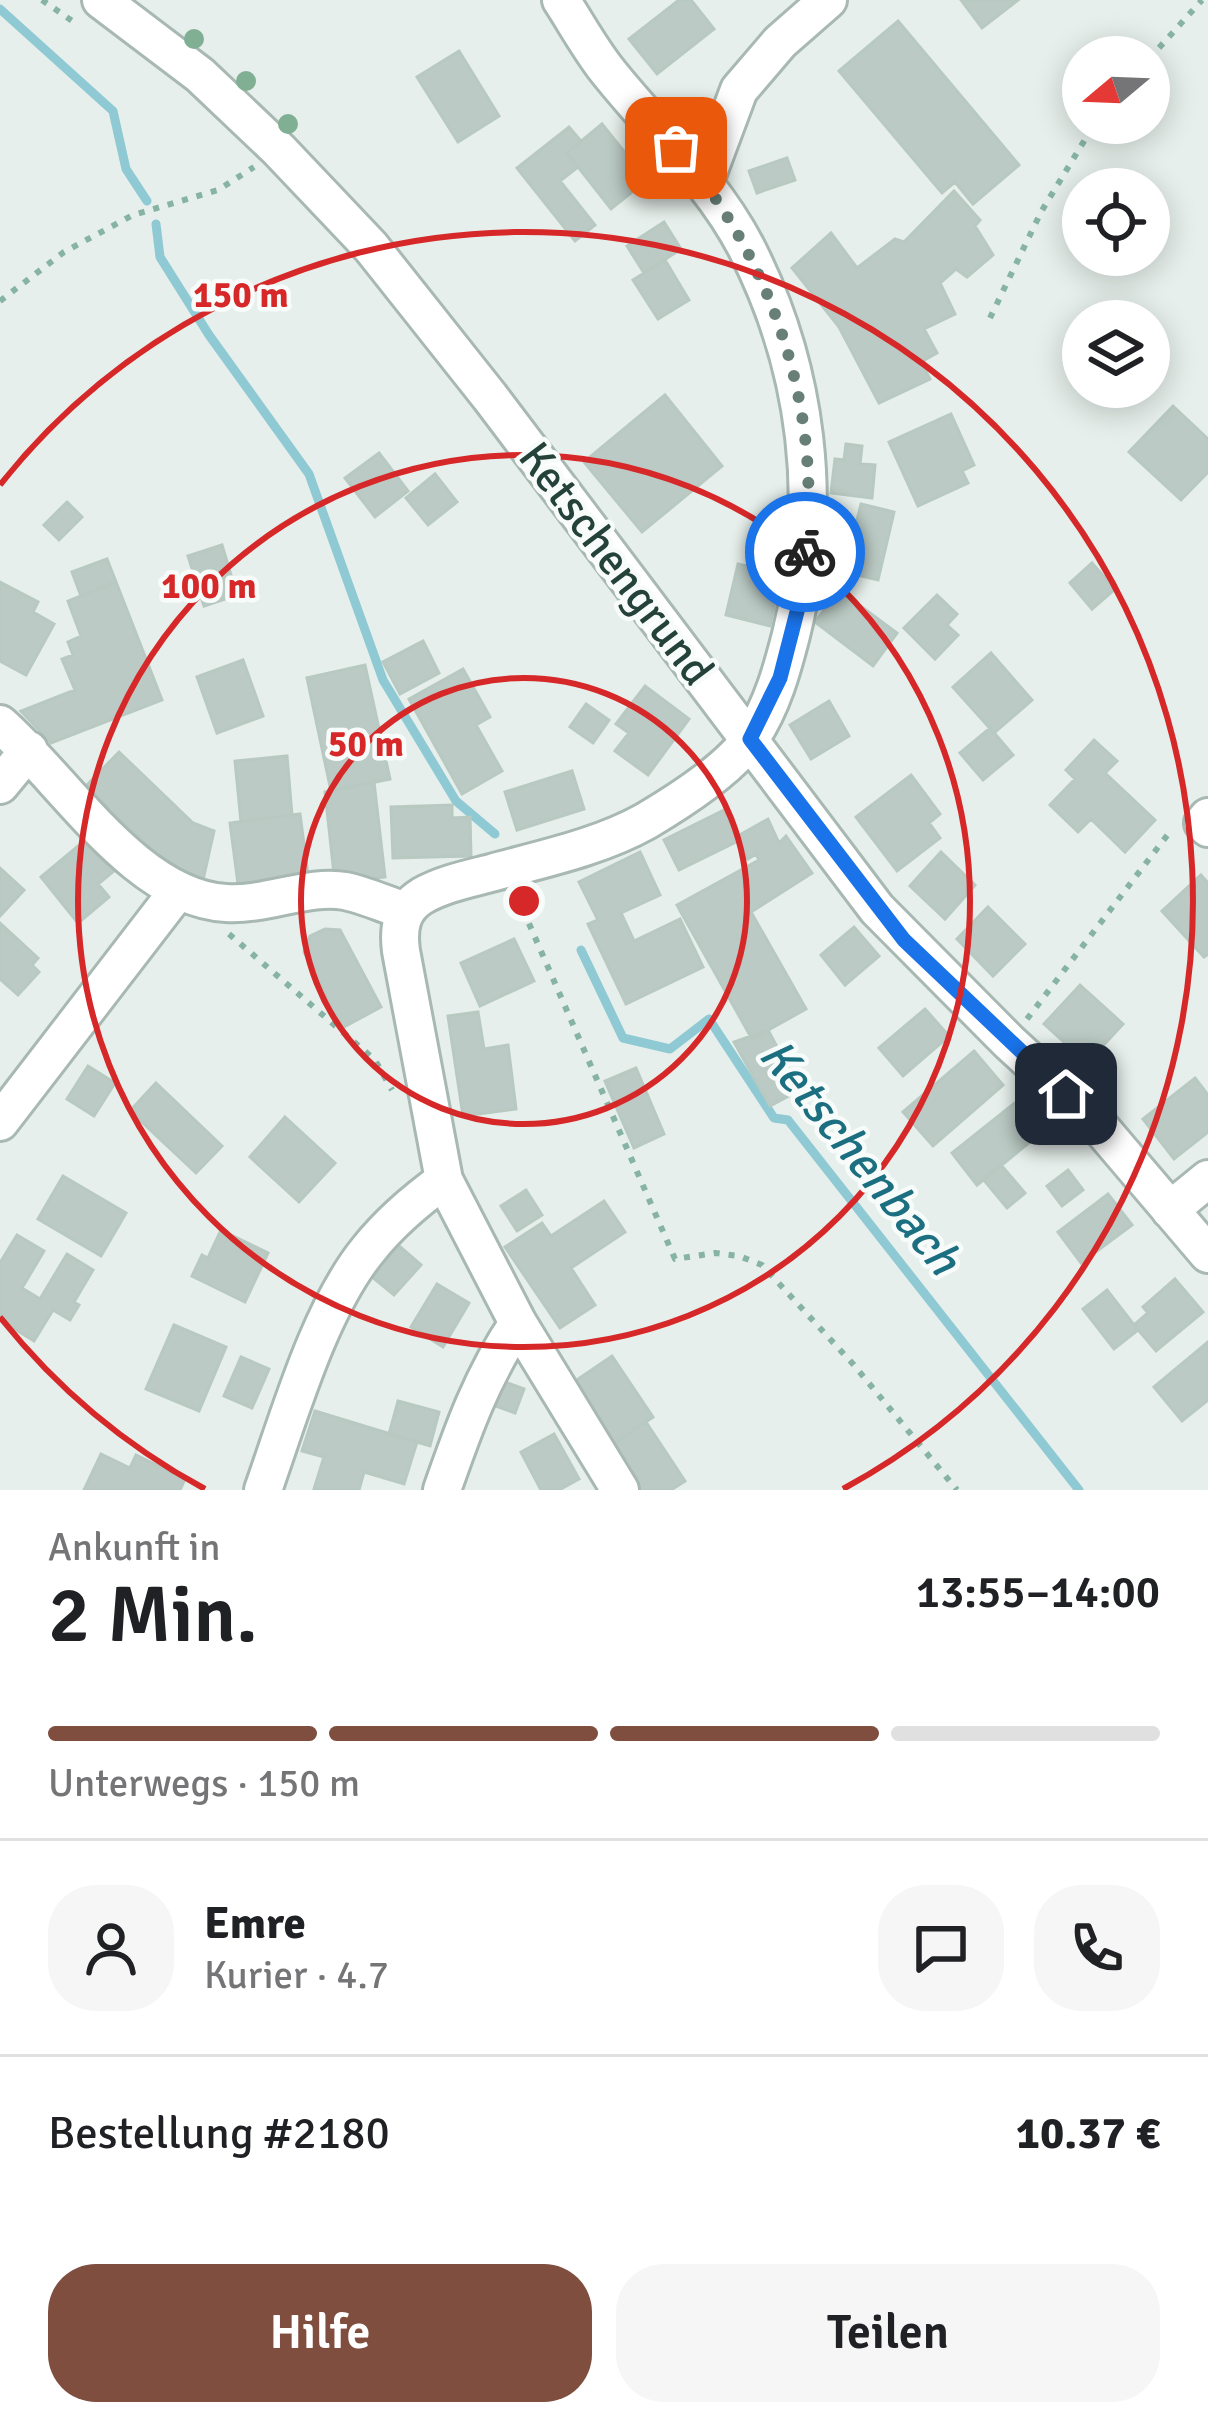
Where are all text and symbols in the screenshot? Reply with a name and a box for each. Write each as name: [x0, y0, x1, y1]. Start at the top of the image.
north arrow: [1062, 36, 1170, 144]
map controls: [1062, 36, 1170, 408]
pin: [625, 97, 727, 199]
icon: bag: [643, 115, 709, 181]
button: locate: [1062, 168, 1170, 276]
text: 150 m: [193, 273, 289, 318]
button: layers: [1062, 300, 1170, 408]
street label: Ketschengrund: [507, 431, 725, 696]
courier: [745, 492, 865, 612]
icon: bike: [772, 519, 838, 585]
text: 100 m: [161, 564, 257, 609]
text: 50 m: [328, 722, 404, 767]
centre of rings: [503, 880, 545, 922]
water label: Ketschenbach: [747, 1027, 974, 1288]
pin: [1015, 1043, 1117, 1145]
icon: home: [1033, 1061, 1099, 1127]
text: Ankunft in: [48, 1523, 221, 1571]
text: 13:55–14:00: [916, 1565, 1160, 1620]
text: 2 Min.: [48, 1568, 258, 1664]
text: Unterwegs · 150 m: [48, 1759, 360, 1807]
button: person: [48, 1885, 174, 2011]
button: chat: [878, 1885, 1004, 2011]
button: phone: [1034, 1885, 1160, 2011]
text: Emre: [204, 1896, 306, 1951]
text: Kurier · 4.7: [204, 1951, 389, 1999]
text: Bestellung #2180: [48, 2106, 390, 2161]
text: 10.37 €: [1016, 2106, 1160, 2161]
button: Hilfe: [48, 2264, 592, 2402]
button: Teilen: [616, 2264, 1160, 2402]

